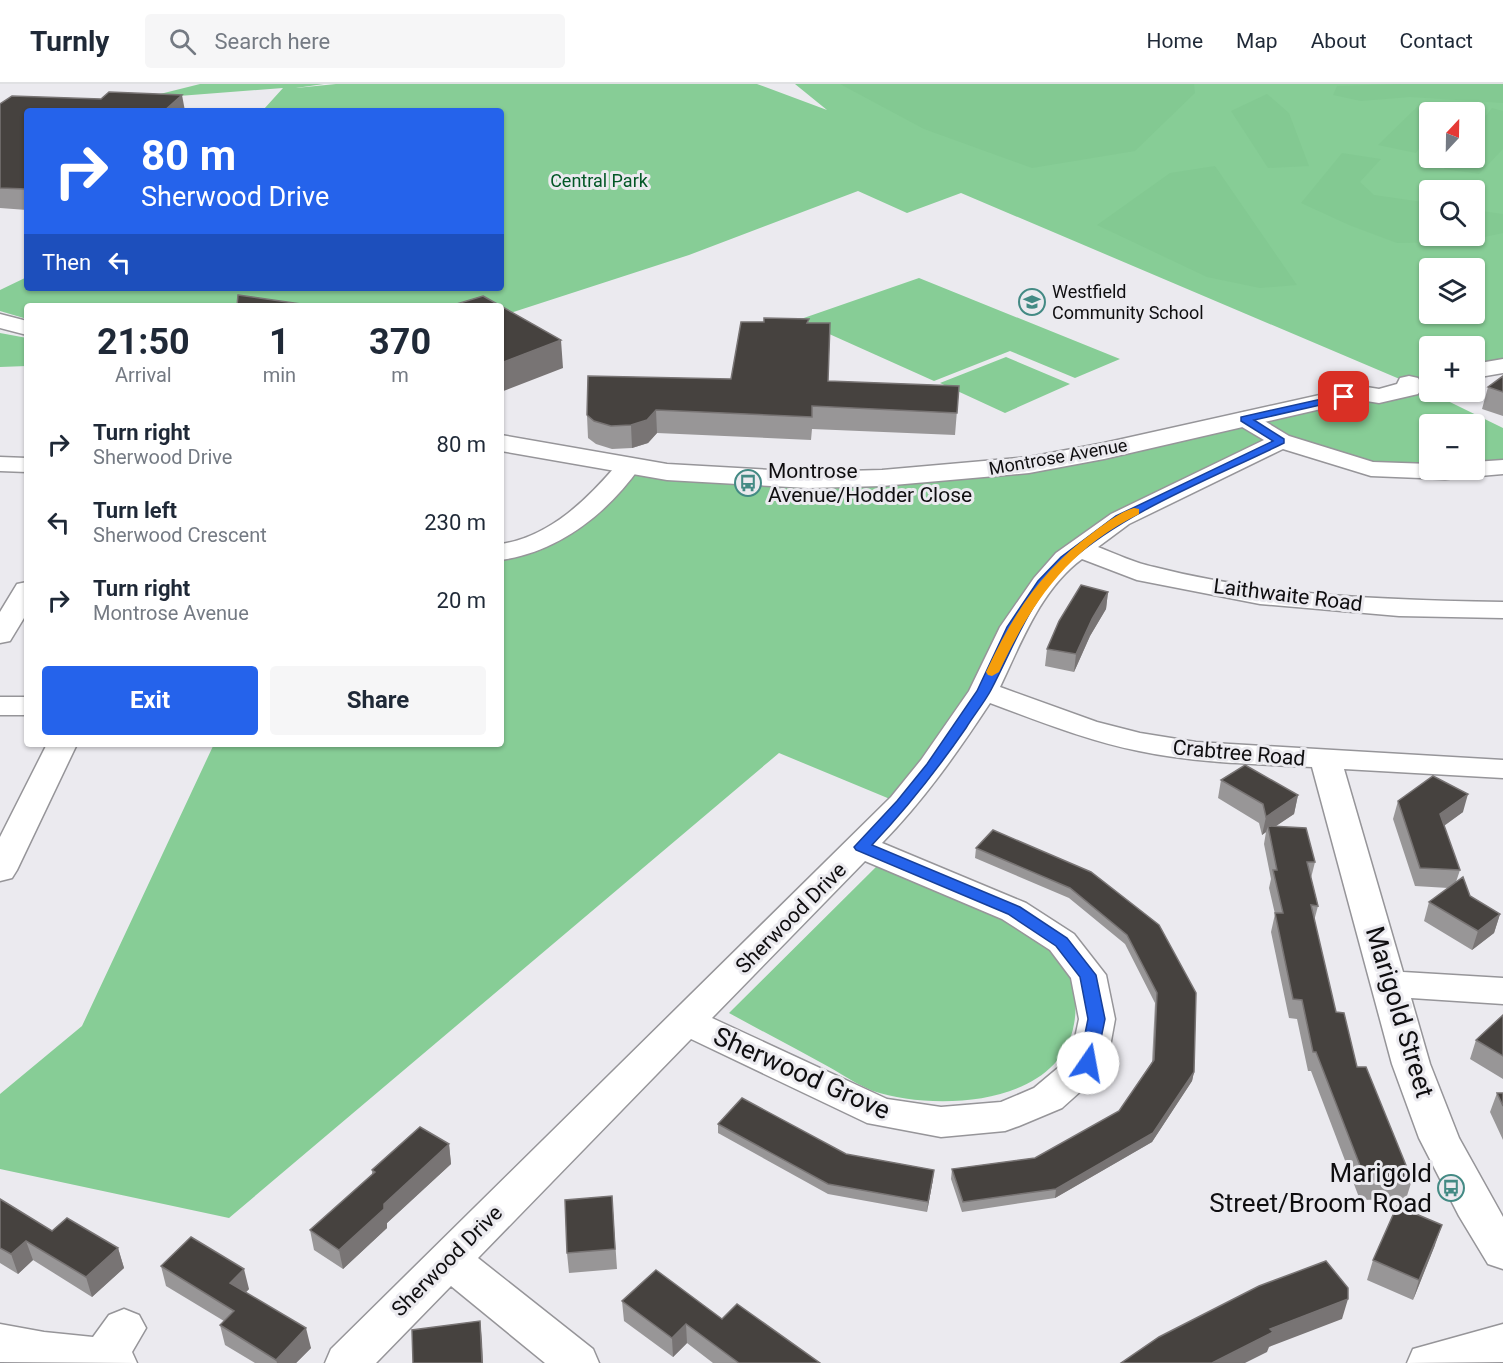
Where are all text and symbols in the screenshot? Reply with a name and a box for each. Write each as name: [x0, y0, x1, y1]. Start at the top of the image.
search box: [145, 14, 565, 68]
text: Turnly: [30, 25, 109, 58]
icon: search: [166, 25, 199, 58]
text: Search here: [214, 29, 330, 54]
text: Home: [1147, 29, 1203, 53]
text: Map: [1236, 29, 1278, 53]
text: About: [1311, 29, 1367, 53]
text: Contact: [1400, 29, 1473, 53]
north arrow: [1419, 102, 1485, 168]
map controls: [1419, 102, 1485, 480]
text: 80 m: [141, 131, 236, 180]
icon: right: [42, 132, 120, 210]
park label: Central Park: [550, 170, 649, 191]
button: search: [1419, 180, 1485, 246]
text: Sherwood Drive: [141, 181, 329, 213]
icon: left: [103, 246, 136, 279]
text: Then: [42, 250, 91, 275]
button: layers: [1419, 258, 1485, 324]
place label: Westfield Community School: [1052, 281, 1204, 323]
school or university icon: Westfield Community School: [1017, 287, 1047, 317]
text: 21:50: [97, 321, 190, 363]
text: 1: [269, 321, 290, 363]
text: 370: [369, 321, 431, 363]
button: +: [1419, 336, 1485, 402]
text: Arrival: [115, 363, 172, 387]
text: min: [263, 363, 296, 387]
text: m: [391, 363, 409, 387]
pin: [1318, 371, 1369, 422]
icon: arrive: [1327, 380, 1360, 413]
button: −: [1419, 414, 1485, 480]
text: Turn right: [93, 420, 190, 445]
icon: right: [42, 428, 75, 461]
text: 80 m: [437, 432, 486, 457]
street label: Montrose Avenue: [987, 434, 1129, 479]
text: Sherwood Drive: [93, 445, 232, 469]
place label: Montrose Avenue/Hodder Close: [768, 459, 972, 507]
bus stop icon: Montrose Avenue/Hodder Close: [733, 468, 763, 498]
text: Turn left: [93, 498, 177, 523]
icon: left: [42, 506, 75, 539]
text: 230 m: [424, 510, 486, 535]
text: Sherwood Crescent: [93, 523, 267, 547]
street label: Laithwaite Road: [1212, 574, 1364, 616]
text: Turn right: [93, 576, 190, 601]
icon: right: [42, 584, 75, 617]
text: 20 m: [437, 588, 486, 613]
text: Montrose Avenue: [93, 601, 249, 625]
button: Exit: [42, 666, 258, 735]
button: Share: [270, 666, 486, 735]
street label: Crabtree Road: [1172, 735, 1306, 771]
street label: Sherwood Drive: [731, 858, 851, 978]
street label: Marigold Street: [1360, 923, 1440, 1101]
street label: Sherwood Grove: [709, 1021, 895, 1125]
position arrow: [1056, 1031, 1120, 1095]
place label: Marigold Street/Broom Road: [1209, 1158, 1432, 1218]
bus stop icon: Marigold Street/Broom Road: [1436, 1173, 1466, 1203]
street label: Sherwood Drive: [387, 1201, 507, 1321]

